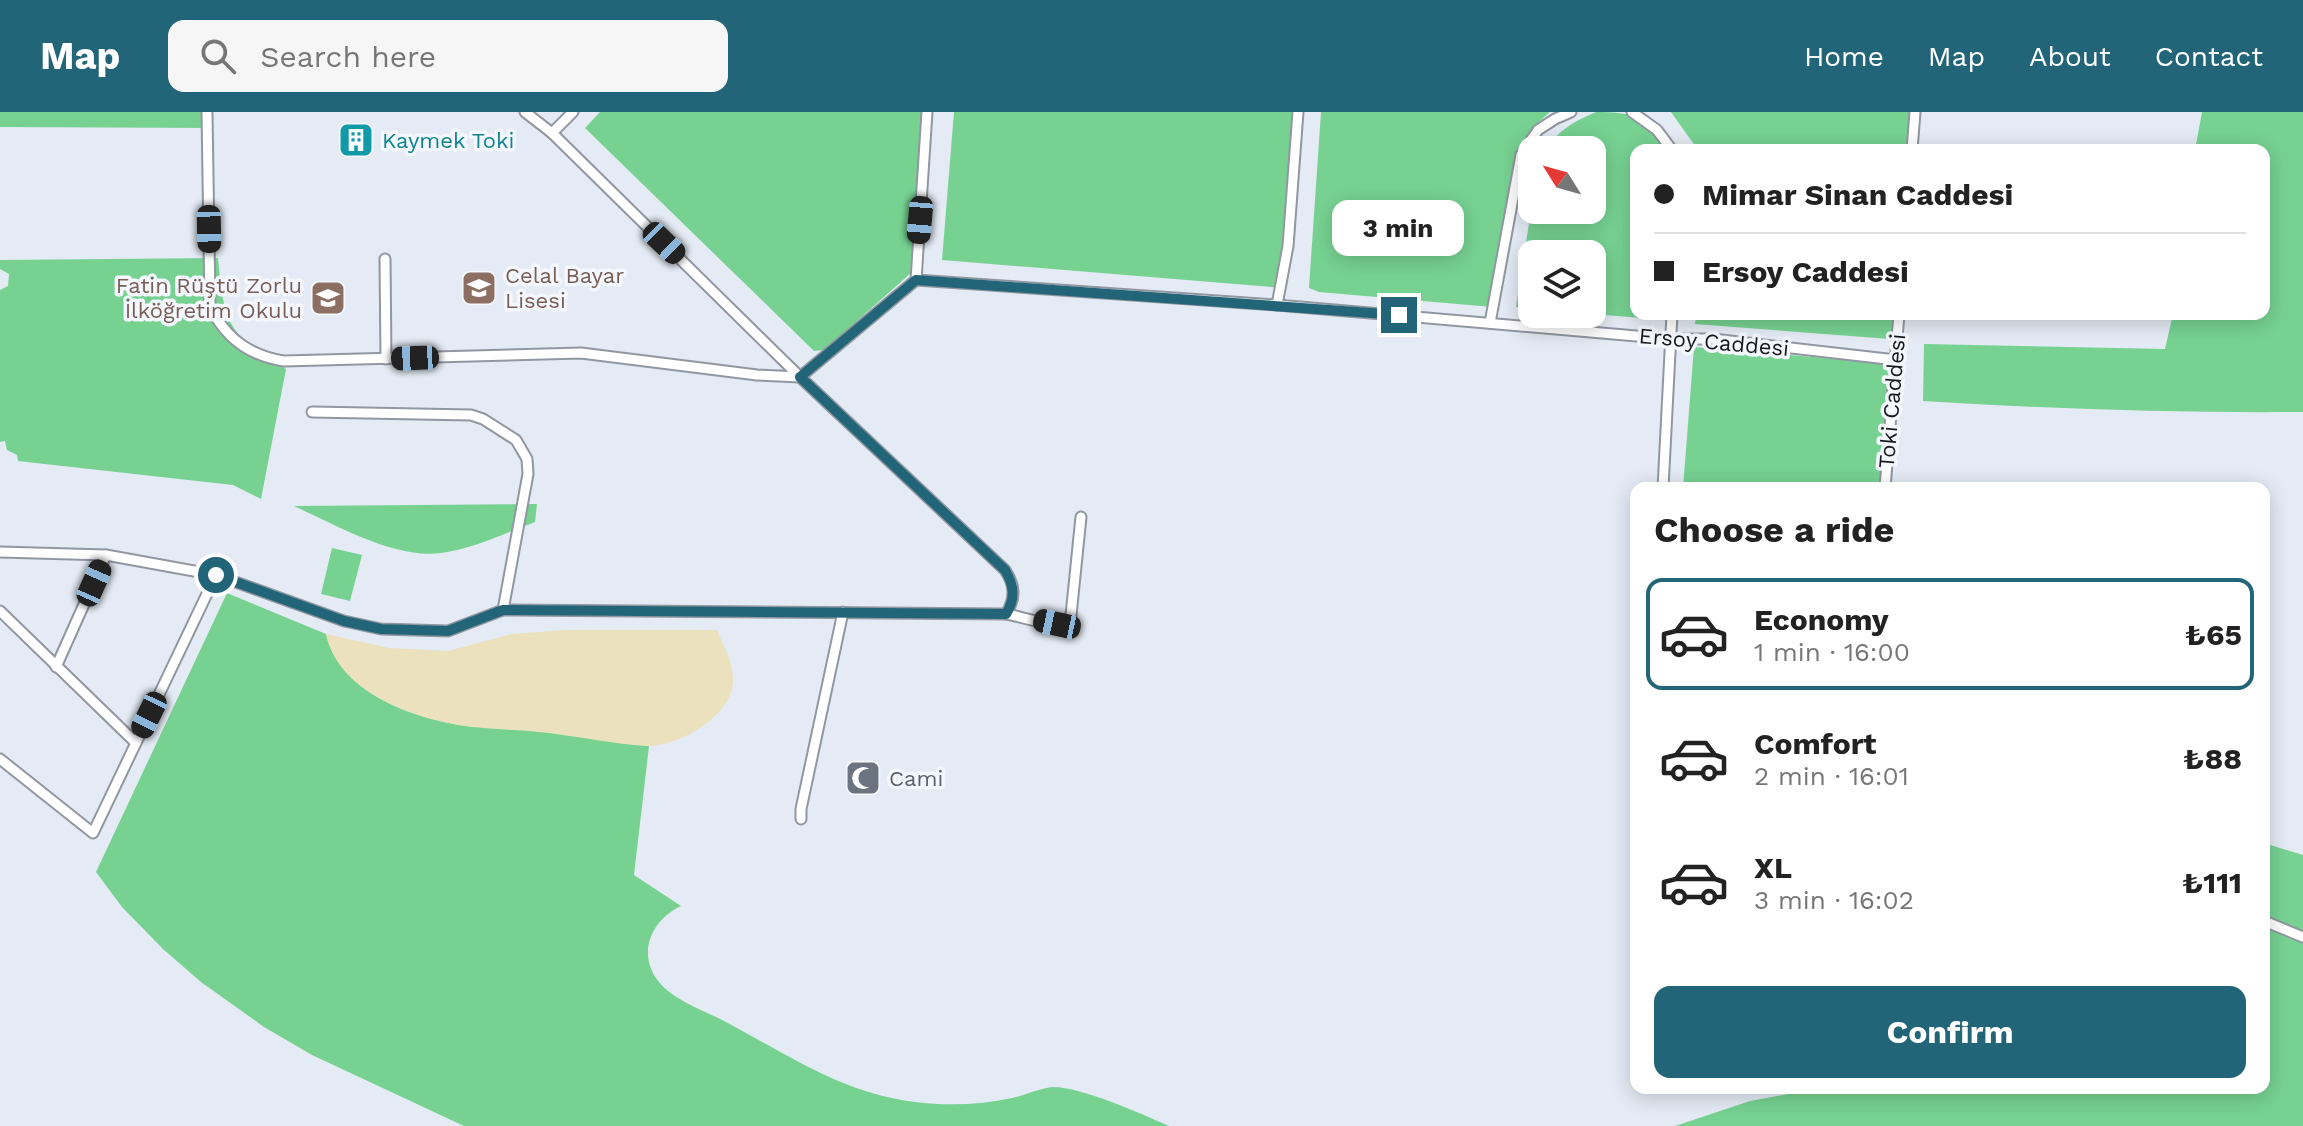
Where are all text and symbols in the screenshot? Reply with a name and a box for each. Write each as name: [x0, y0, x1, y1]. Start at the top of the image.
search box: [168, 20, 728, 92]
text: Map: [40, 34, 120, 78]
icon: search: [196, 34, 240, 78]
text: Search here: [260, 39, 436, 74]
text: Home: [1804, 40, 1884, 73]
text: Map: [1928, 40, 1985, 73]
text: About: [2029, 40, 2111, 73]
text: Contact: [2155, 40, 2263, 73]
building icon: Kaymek Toki: [337, 121, 375, 159]
place label: Kaymek Toki: [382, 128, 514, 153]
north arrow: [1518, 136, 1606, 224]
map controls: [1518, 136, 1606, 328]
text: Mimar Sinan Caddesi: [1702, 177, 2013, 212]
car: [906, 195, 934, 245]
callout: 3 min: [1333, 199, 1465, 255]
car: [197, 205, 221, 253]
text: 3 min: [1362, 213, 1434, 243]
car: [638, 218, 690, 268]
button: layers: [1518, 240, 1606, 328]
text: Ersoy Caddesi: [1702, 254, 1909, 289]
place label: Celal Bayar Lisesi: [505, 263, 624, 313]
school or university icon: Celal Bayar Lisesi: [460, 269, 498, 307]
place label: Fatin Rüştü Zorlu İlköğretim Okulu: [116, 273, 302, 323]
school or university icon: Fatin Rüştü Zorlu İlköğretim Okulu: [309, 279, 347, 317]
route end: [1381, 297, 1417, 333]
street label: Ersoy Caddesi: [1638, 323, 1790, 361]
street label: Toki Caddesi: [1874, 333, 1910, 469]
car: [391, 345, 439, 371]
text: Choose a ride: [1654, 509, 1894, 551]
car: [73, 556, 115, 610]
route start: [198, 557, 234, 593]
icon: car: [1658, 598, 1730, 670]
text: Economy: [1754, 602, 1889, 637]
car: [1031, 607, 1083, 641]
text: ₺65: [2185, 617, 2242, 652]
text: 1 min · 16:00: [1754, 637, 1910, 667]
car: [128, 688, 170, 742]
icon: car: [1658, 722, 1730, 794]
text: Comfort: [1754, 726, 1876, 761]
text: ₺88: [2183, 741, 2242, 776]
mosque icon: Cami: [844, 759, 882, 797]
text: 2 min · 16:01: [1754, 761, 1909, 791]
place label: Cami: [889, 766, 943, 791]
icon: car: [1658, 846, 1730, 918]
text: XL: [1754, 850, 1792, 885]
text: ₺111: [2182, 865, 2242, 900]
text: 3 min · 16:02: [1754, 885, 1914, 915]
button: Confirm: [1654, 986, 2246, 1078]

